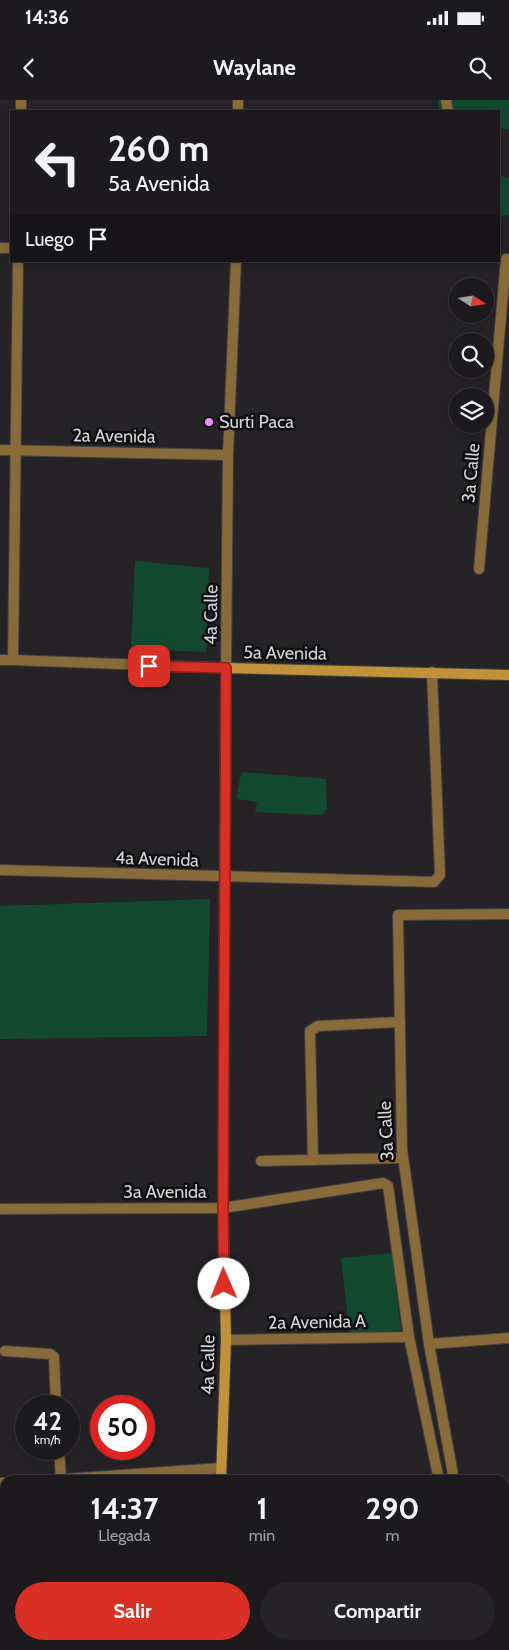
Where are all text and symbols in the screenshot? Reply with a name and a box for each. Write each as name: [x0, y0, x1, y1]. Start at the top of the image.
text: 14:36: [25, 6, 69, 29]
icon: back: [15, 54, 43, 82]
text: Waylane: [213, 54, 296, 81]
icon: search: [466, 54, 494, 82]
text: 260 m: [108, 127, 209, 170]
icon: left: [25, 130, 90, 195]
text: 5a Avenida: [108, 170, 210, 197]
icon: arrive: [84, 225, 112, 253]
text: Luego: [25, 228, 74, 251]
north arrow: [449, 278, 494, 322]
map controls: [449, 278, 494, 433]
button: search: [449, 333, 494, 378]
button: layers: [449, 388, 494, 433]
place label: Surti Paca: [219, 411, 294, 433]
marker: Surti Paca: [203, 416, 215, 428]
street label: 2a Avenida: [72, 424, 156, 448]
street label: 3a Calle: [457, 442, 485, 504]
street label: 4a Calle: [199, 585, 223, 645]
street label: 5a Avenida: [243, 641, 327, 665]
pin: [128, 645, 170, 687]
icon: arrive: [135, 652, 163, 680]
street label: 4a Avenida: [115, 847, 200, 871]
street label: 3a Calle: [373, 1101, 399, 1161]
street label: 3a Avenida: [123, 1181, 207, 1203]
position arrow: [197, 1257, 249, 1309]
street label: 2a Avenida A: [268, 1310, 366, 1334]
street label: 4a Calle: [196, 1335, 220, 1395]
speed limit sign: 50: [90, 1395, 155, 1460]
text: 42: [33, 1406, 62, 1436]
text: km/h: [34, 1432, 61, 1447]
text: 14:37: [90, 1490, 158, 1527]
text: 1: [256, 1490, 267, 1527]
text: 290: [366, 1490, 420, 1527]
text: Llegada: [98, 1526, 150, 1545]
text: min: [249, 1526, 275, 1545]
text: m: [386, 1526, 400, 1545]
button: Salir: [15, 1582, 250, 1640]
button: Compartir: [260, 1582, 495, 1640]

